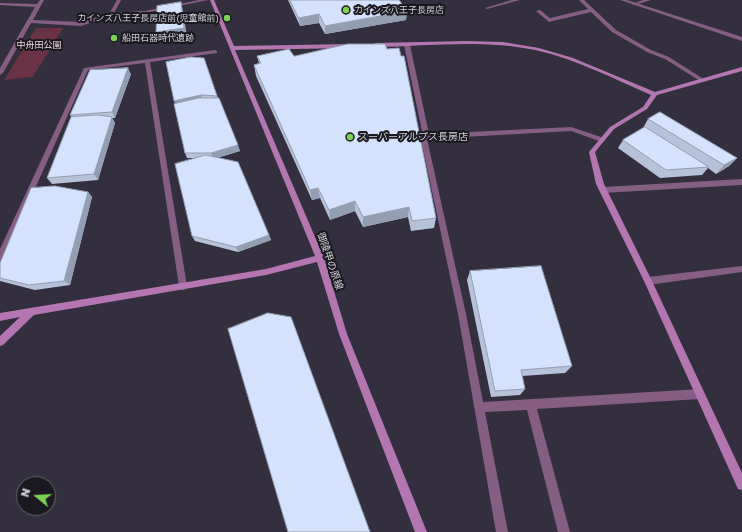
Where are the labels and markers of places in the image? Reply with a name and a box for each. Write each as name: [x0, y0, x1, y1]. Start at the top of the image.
marker: カインズ八王子長房店: [341, 5, 351, 15]
place label: カインズ八王子長房店: [354, 5, 444, 15]
place label: カインズ八王子長房店前(児童館前): [77, 13, 219, 23]
marker: カインズ八王子長房店前(児童館前): [222, 13, 232, 23]
marker: 船田石器時代遺跡: [109, 33, 119, 43]
place label: 船田石器時代遺跡: [122, 33, 194, 43]
place label: スーパーアルプス長房店: [358, 131, 468, 143]
marker: スーパーアルプス長房店: [345, 132, 355, 142]

